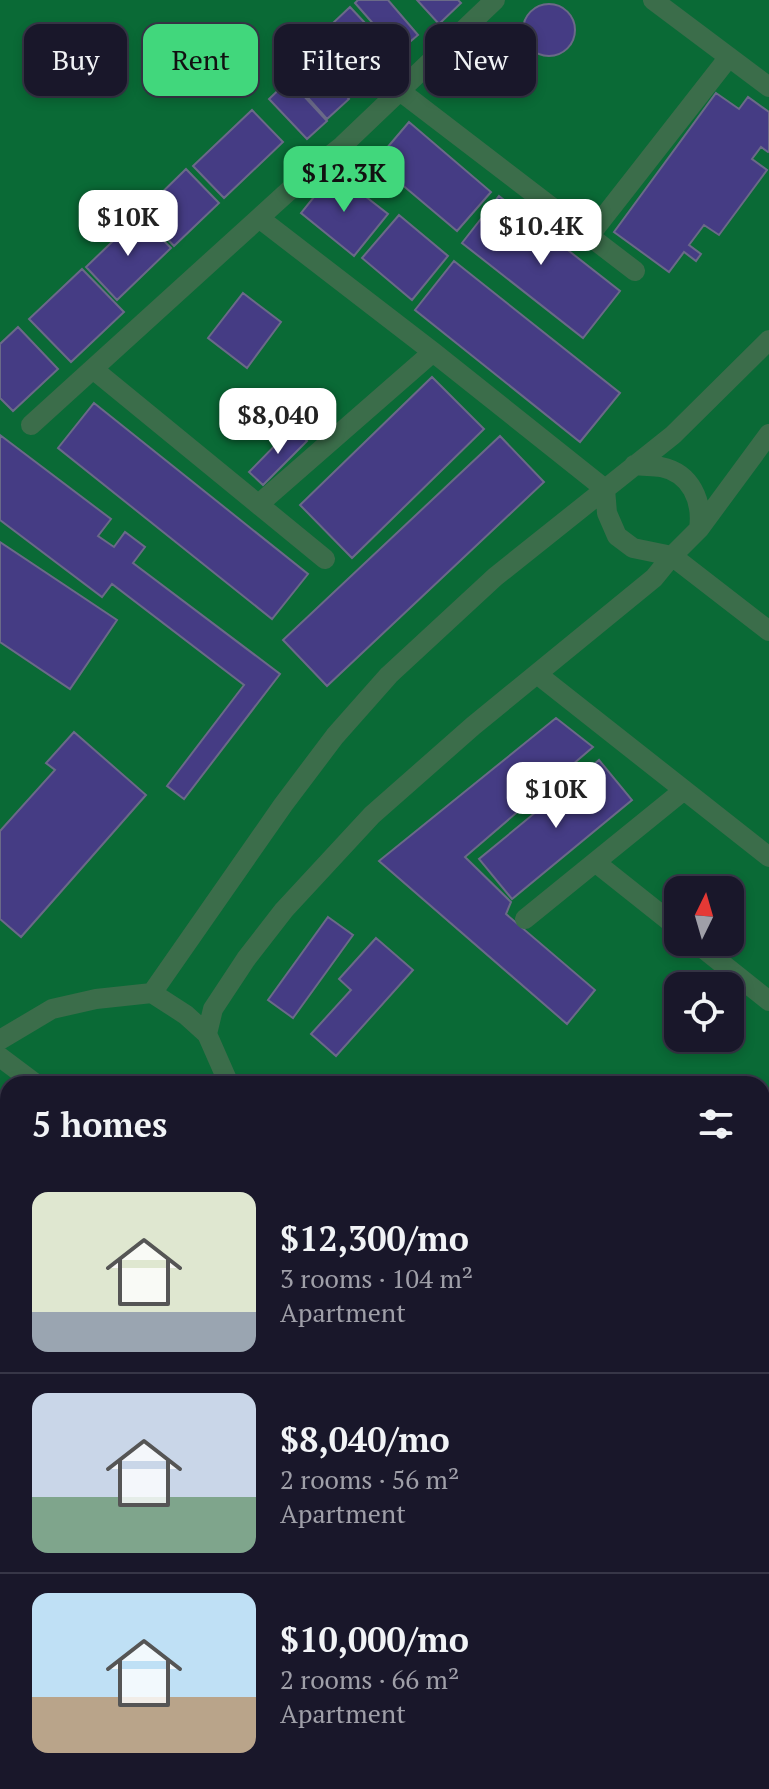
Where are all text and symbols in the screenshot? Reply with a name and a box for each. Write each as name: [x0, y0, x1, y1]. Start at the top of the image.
chip: Buy: [24, 24, 127, 96]
chip: Rent: [143, 24, 258, 96]
chip: Filters: [274, 24, 409, 96]
chip: New: [425, 24, 536, 96]
pin: $12.3K: [279, 146, 409, 214]
text: $12.3K: [302, 155, 386, 189]
pin: $10K: [81, 190, 175, 258]
text: $10K: [97, 199, 159, 233]
pin: $10.4K: [476, 199, 606, 267]
text: $10.4K: [499, 208, 583, 242]
pin: $8,040: [213, 388, 343, 456]
text: $8,040: [237, 397, 319, 431]
pin: $10K: [509, 762, 603, 830]
text: $10K: [525, 771, 587, 805]
north arrow: [664, 876, 744, 956]
map controls: [664, 876, 744, 1052]
button: locate: [664, 972, 744, 1052]
text: 5 homes: [32, 1102, 167, 1147]
icon: filters: [694, 1102, 738, 1146]
text: $12,300/mo: [280, 1216, 469, 1261]
icon: home: [96, 1224, 192, 1320]
text: 3 rooms · 104 m²: [280, 1261, 473, 1295]
text: Apartment: [280, 1295, 406, 1329]
text: $8,040/mo: [280, 1417, 450, 1462]
icon: home: [96, 1425, 192, 1521]
text: 2 rooms · 56 m²: [280, 1462, 459, 1496]
text: Apartment: [280, 1496, 406, 1530]
text: $10,000/mo: [280, 1617, 469, 1662]
icon: home: [96, 1625, 192, 1721]
text: 2 rooms · 66 m²: [280, 1662, 459, 1696]
text: Apartment: [280, 1696, 406, 1730]

